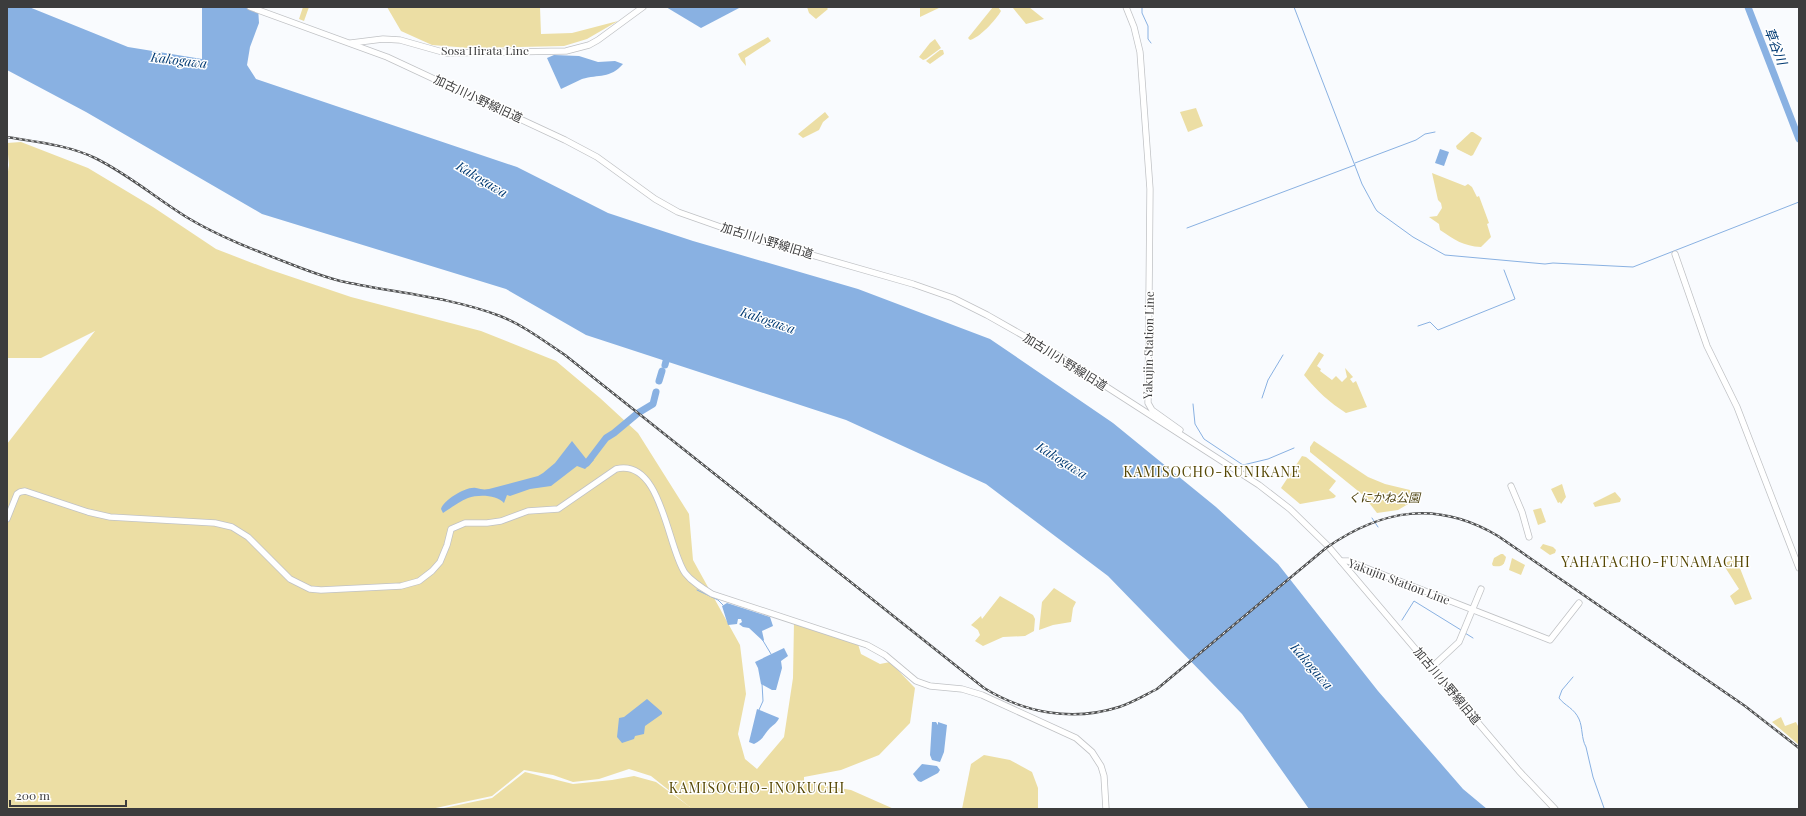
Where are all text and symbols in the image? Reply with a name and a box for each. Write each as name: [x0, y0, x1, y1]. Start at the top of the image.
water label: 草谷川: [1762, 25, 1792, 69]
street label: Sosa Hirata Line: [441, 42, 529, 58]
water label: Kakogawa: [149, 47, 208, 71]
street label: 加古川小野線旧道: [432, 71, 525, 126]
water label: Kakogawa: [453, 156, 511, 201]
street label: 加古川小野線旧道: [719, 218, 816, 262]
street label: Yakujin Station Line: [1139, 291, 1157, 400]
water label: Kakogawa: [738, 302, 798, 337]
street label: 加古川小野線旧道: [1021, 329, 1110, 393]
water label: Kakogawa: [1033, 437, 1091, 482]
district label: KAMISOCHO-KUNIKANE: [1123, 462, 1301, 481]
park label: くにかね公園: [1348, 489, 1422, 505]
district label: YAHATACHO-FUNAMACHI: [1560, 552, 1751, 571]
street label: Yakujin Station Line: [1345, 554, 1453, 608]
water label: Kakogawa: [1287, 638, 1338, 693]
street label: 加古川小野線旧道: [1411, 643, 1485, 727]
district label: KAMISOCHO-INOKUCHI: [669, 778, 845, 797]
scale bar: [10, 782, 126, 808]
text: 200 m: [16, 787, 50, 803]

